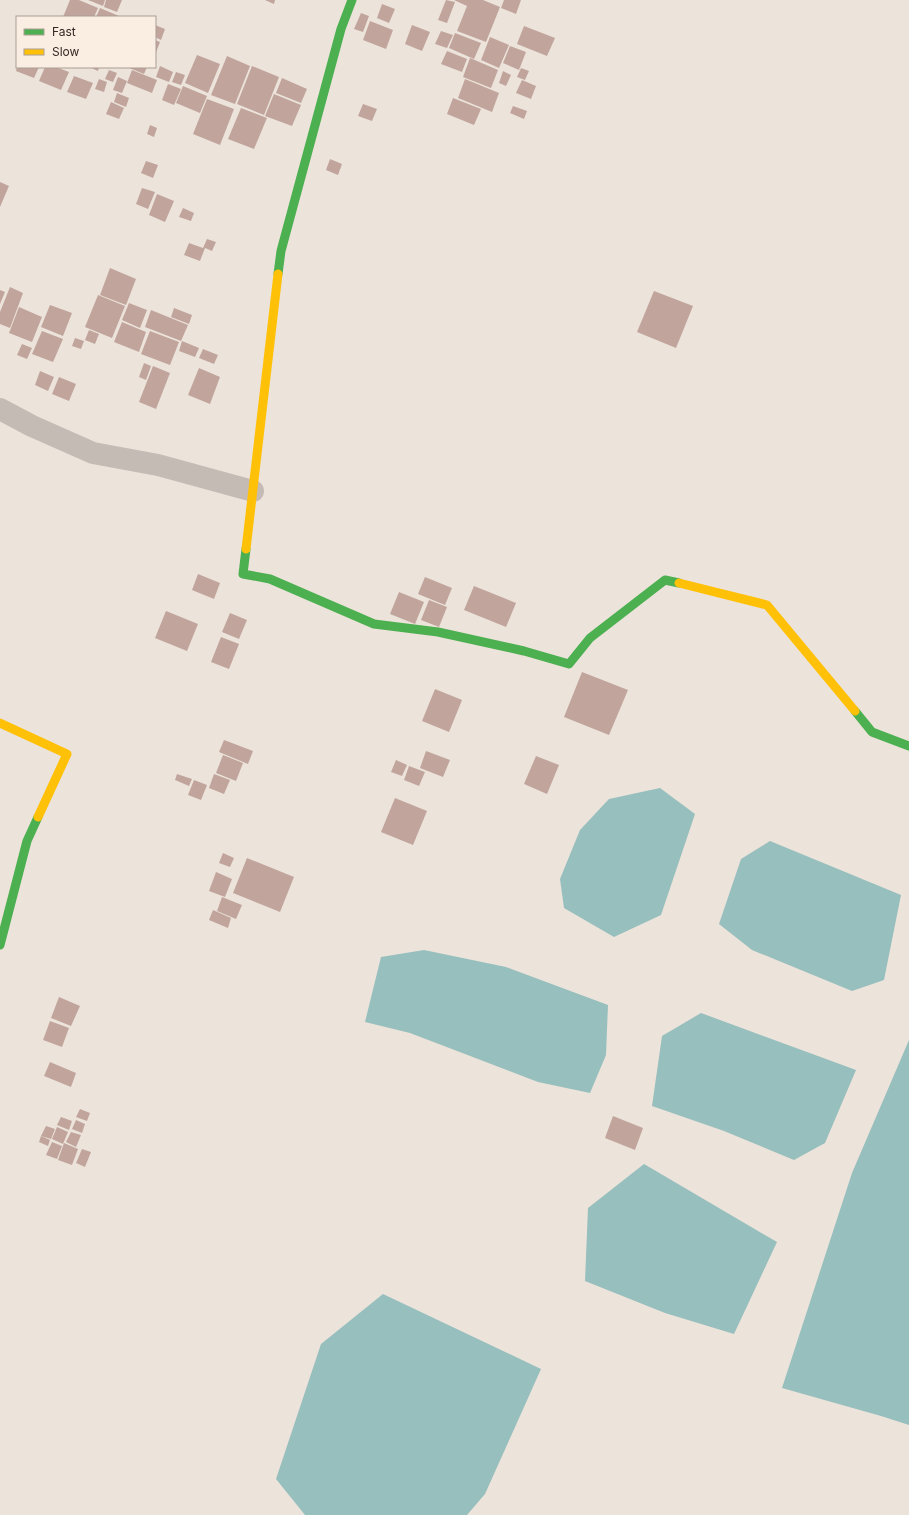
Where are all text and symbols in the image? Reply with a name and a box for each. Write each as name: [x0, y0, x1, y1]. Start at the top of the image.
legend: [16, 16, 156, 68]
text: Fast: [52, 24, 76, 39]
text: Slow: [52, 44, 80, 59]

